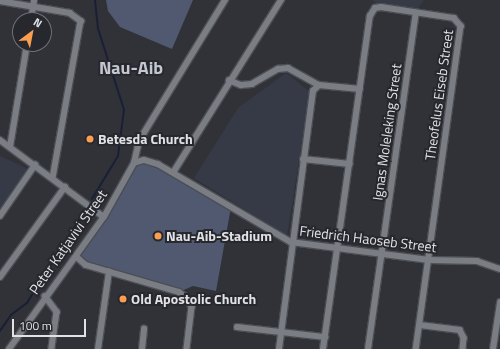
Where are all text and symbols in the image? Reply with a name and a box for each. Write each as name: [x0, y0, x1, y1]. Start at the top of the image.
north arrow: [12, 12, 52, 52]
text: N: [30, 14, 45, 31]
street label: Theofelus Eiseb Street: [421, 28, 457, 162]
district label: Nau-Aib: [99, 57, 163, 79]
street label: Ignas Moleleking Street: [369, 63, 405, 201]
place label: Betesda Church: [98, 131, 193, 147]
marker: Betesda Church: [85, 134, 95, 144]
street label: Peter Katjavivi Street: [26, 186, 110, 298]
street label: Friedrich Haoseb Street: [298, 222, 438, 256]
place label: Nau-Aib-Stadium: [166, 228, 272, 244]
marker: Nau-Aib-Stadium: [153, 231, 163, 241]
place label: Old Apostolic Church: [131, 291, 256, 307]
marker: Old Apostolic Church: [118, 294, 128, 304]
scale bar: [14, 311, 88, 337]
text: 100 m: [19, 316, 52, 335]

